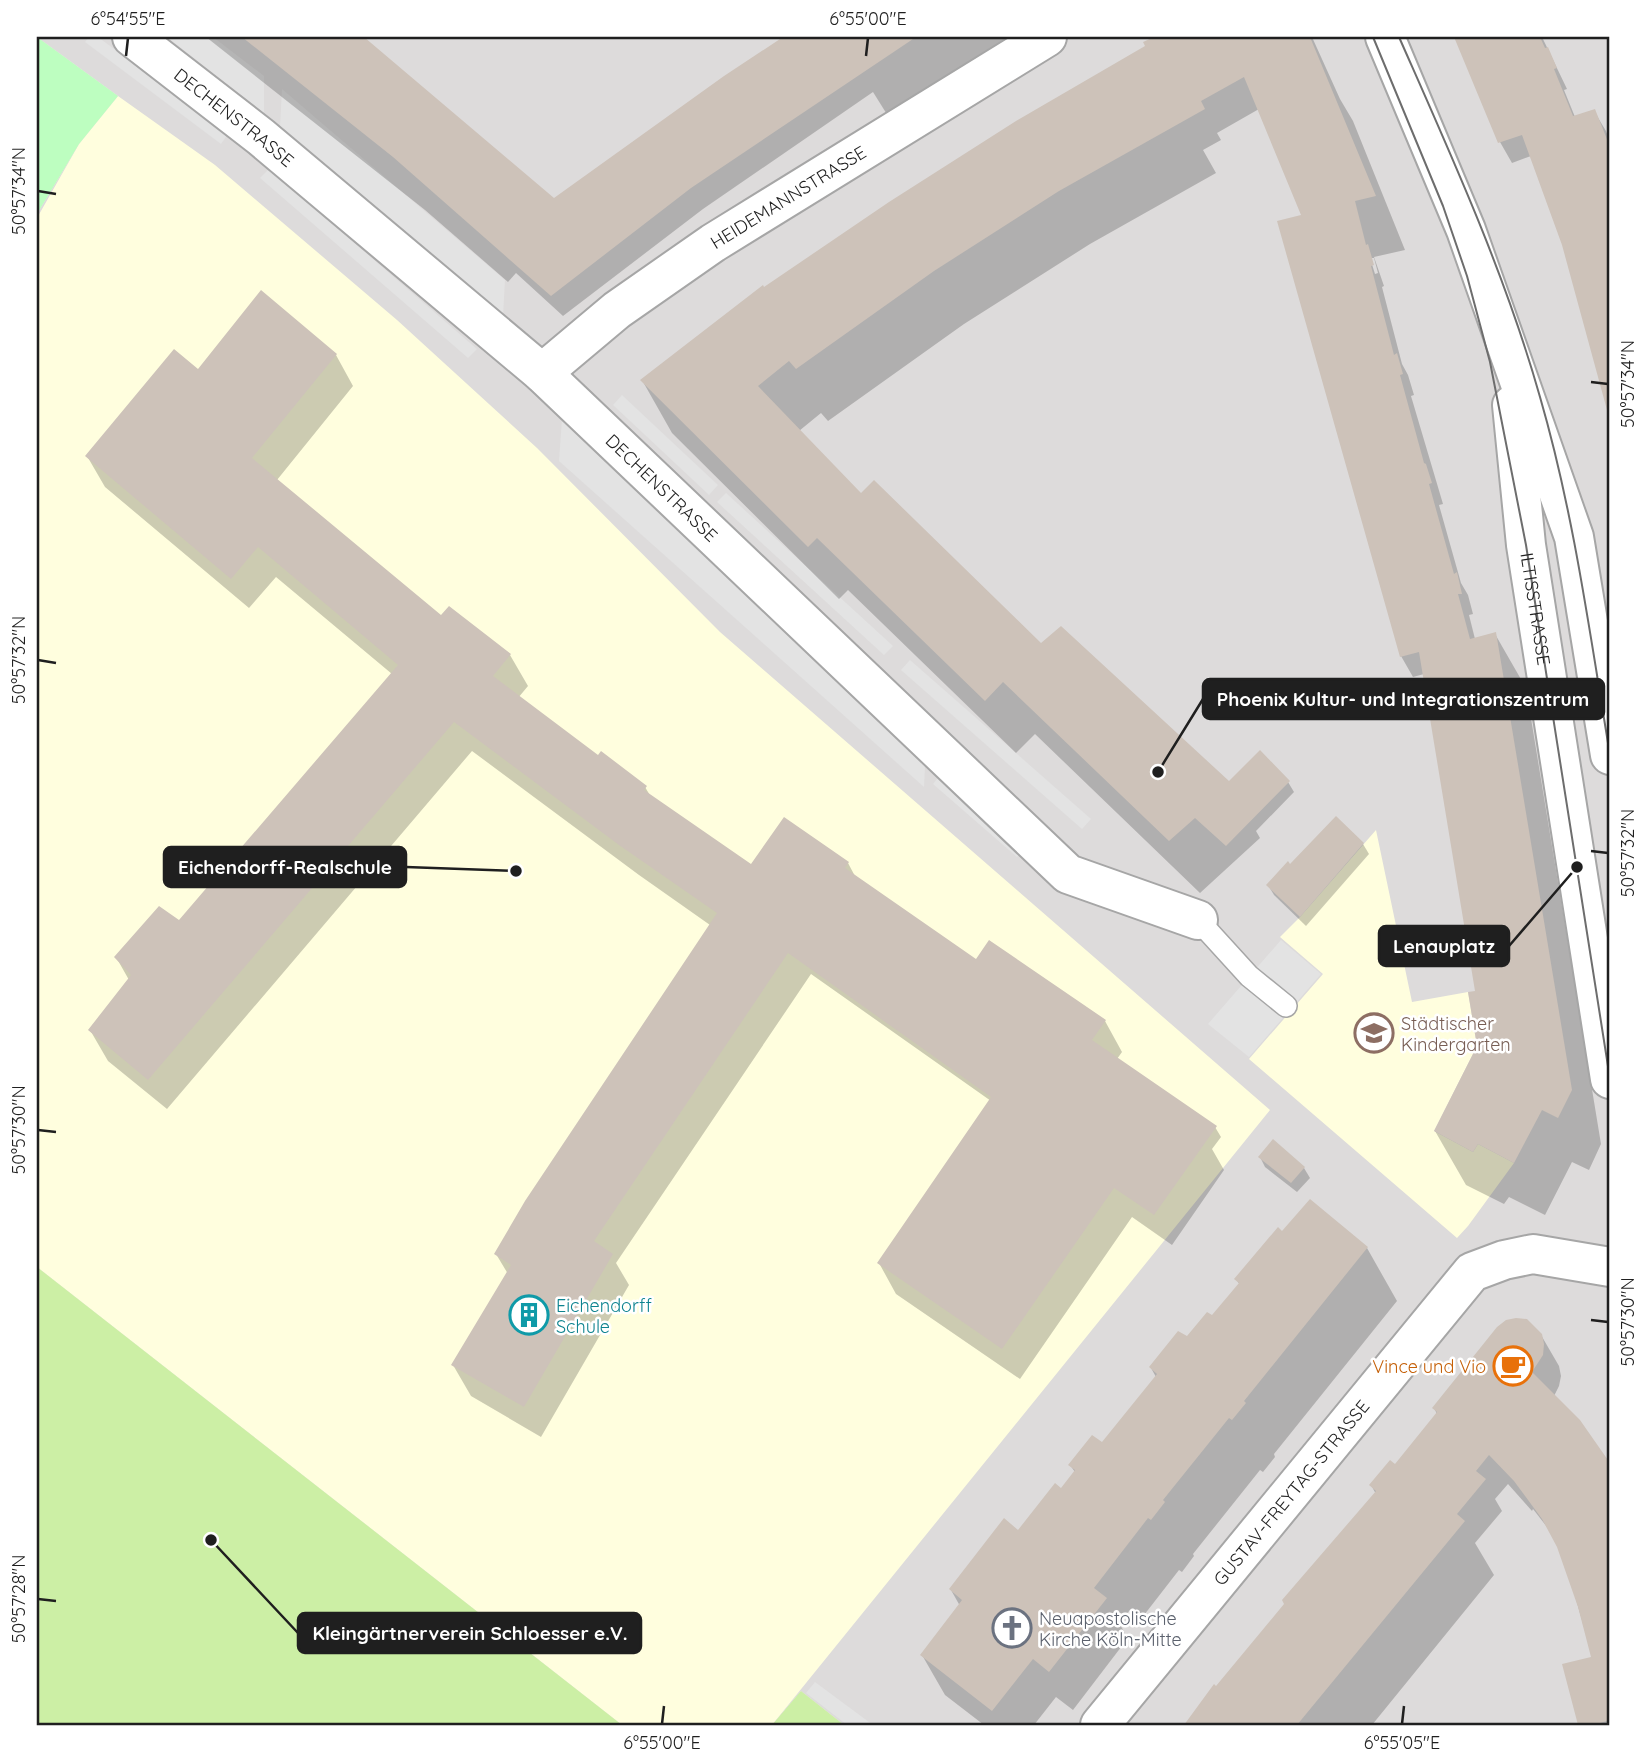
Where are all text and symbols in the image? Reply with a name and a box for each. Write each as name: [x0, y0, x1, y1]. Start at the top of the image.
text: 6°54'55"E: [90, 7, 166, 30]
text: 6°55'00"E: [829, 7, 907, 30]
street label: DECHENSTRASSE: [170, 63, 299, 172]
street label: HEIDEMANNSTRASSE: [706, 140, 870, 254]
text: 50°57'34"N: [7, 147, 30, 235]
text: 50°57'34"N: [1616, 340, 1639, 428]
street label: DECHENSTRASSE: [601, 429, 723, 546]
street label: ILTISSTRASSE: [1516, 551, 1556, 667]
text: 50°57'32"N: [7, 616, 30, 704]
callout: Phoenix Kultur- und Integrationszentrum: [1203, 679, 1604, 719]
text: Phoenix Kultur- und Integrationszentrum: [1217, 687, 1589, 711]
text: 50°57'32"N: [1616, 809, 1639, 897]
callout: Eichendorff-Realschule: [164, 847, 406, 887]
text: Eichendorff-Realschule: [178, 855, 392, 879]
callout: Lenauplatz: [1379, 926, 1509, 966]
text: Lenauplatz: [1393, 934, 1495, 958]
school or university icon: Städtischer Kindergarten: [1353, 1012, 1395, 1054]
place label: Städtischer Kindergarten: [1401, 1012, 1511, 1056]
text: 50°57'30"N: [7, 1085, 30, 1175]
text: 50°57'30"N: [1616, 1277, 1639, 1367]
building icon: Eichendorff Schule: [508, 1294, 550, 1336]
place label: Eichendorff Schule: [556, 1294, 652, 1338]
cafe icon: Vince und Vio: [1492, 1345, 1534, 1387]
place label: Vince und Vio: [1372, 1355, 1486, 1378]
street label: GUSTAV-FREYTAG-STRASSE: [1208, 1395, 1374, 1590]
text: 50°57'28"N: [7, 1555, 30, 1643]
church icon: Neuapostolische Kirche Köln-Mitte: [991, 1607, 1033, 1649]
place label: Neuapostolische Kirche Köln-Mitte: [1039, 1607, 1182, 1651]
callout: Kleingärtnerverein Schloesser e.V.: [298, 1613, 641, 1653]
text: Kleingärtnerverein Schloesser e.V.: [312, 1621, 628, 1645]
text: 6°55'00"E: [623, 1731, 701, 1754]
text: 6°55'05"E: [1364, 1731, 1440, 1754]

